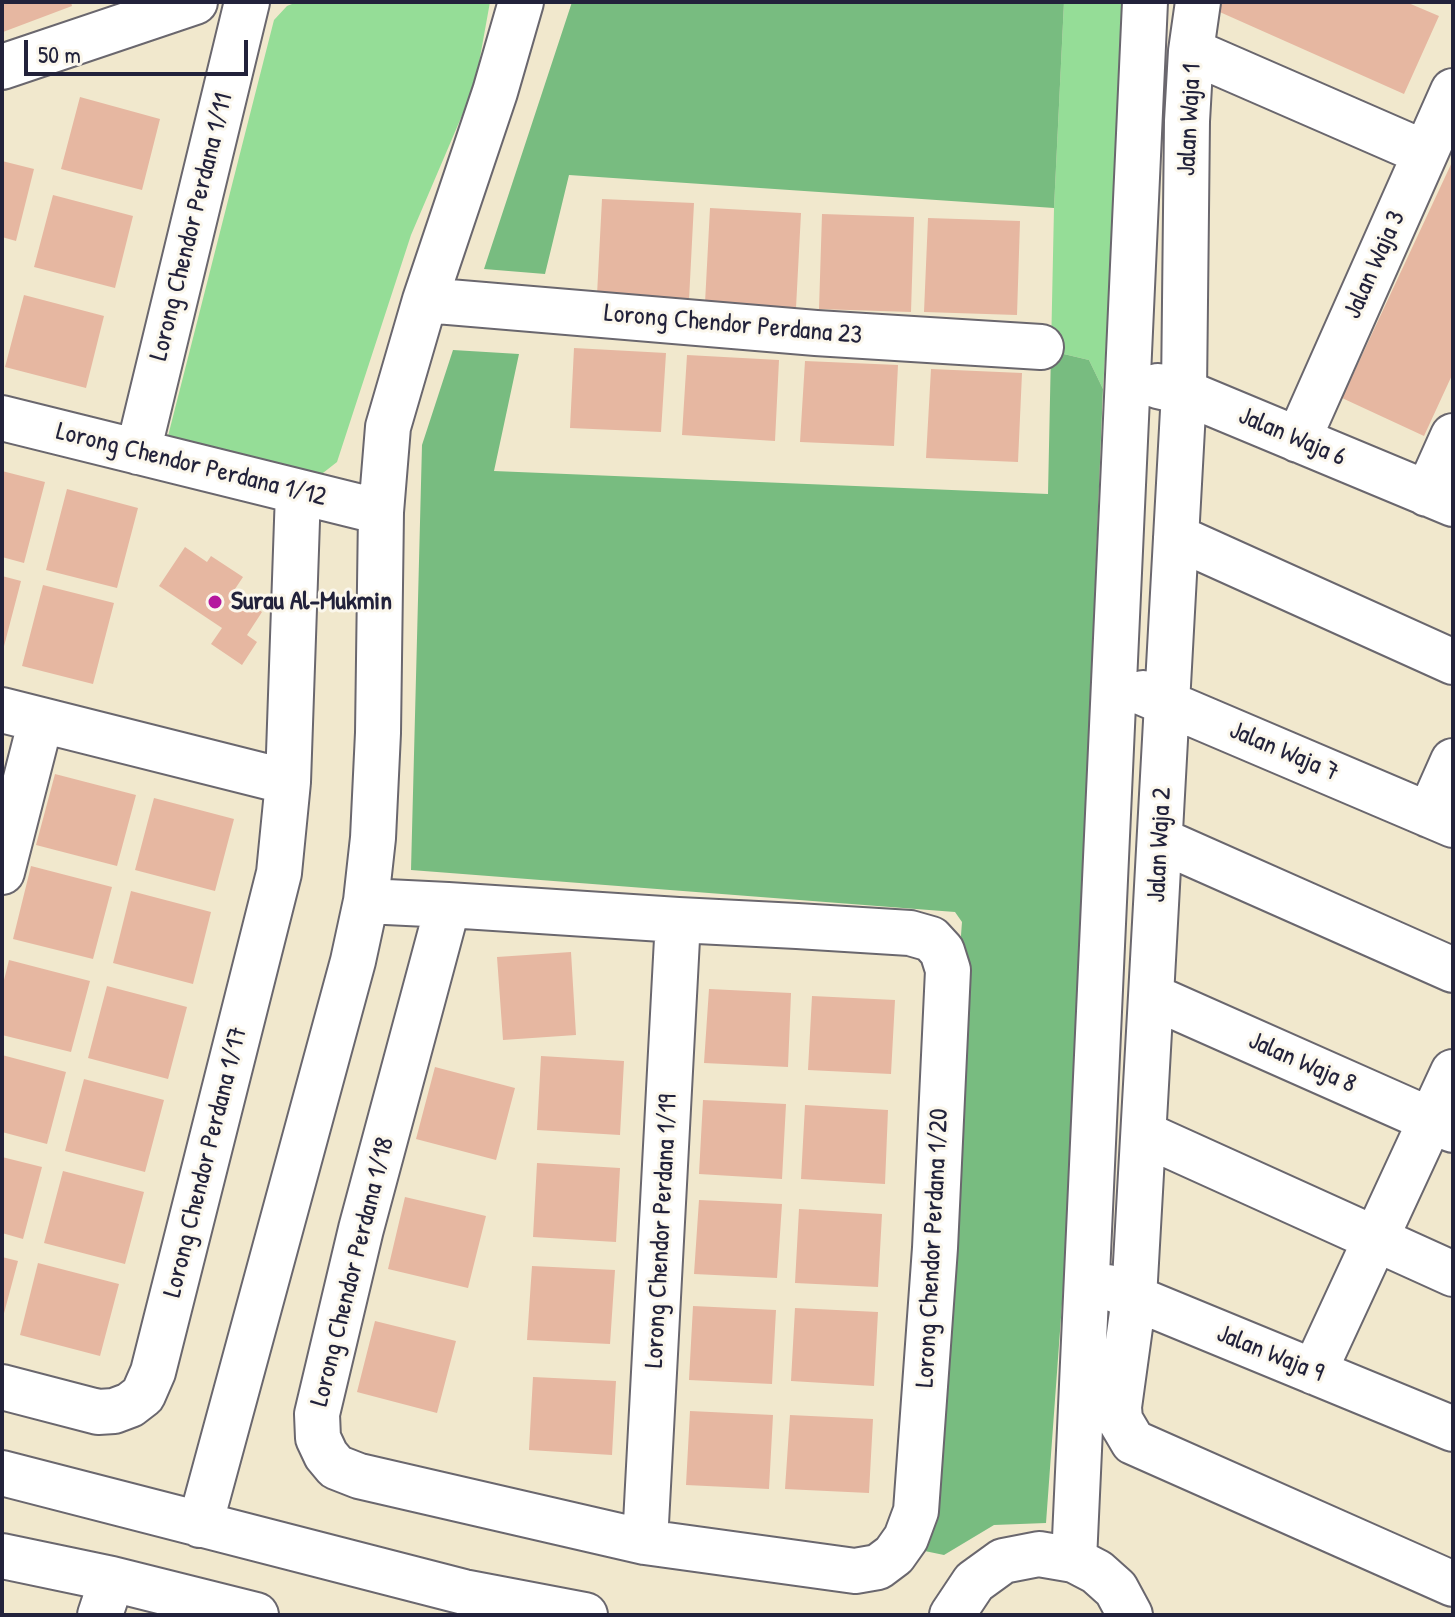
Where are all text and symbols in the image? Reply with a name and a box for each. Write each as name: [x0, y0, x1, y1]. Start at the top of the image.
scale bar: [28, 24, 252, 74]
text: 50 m: [38, 38, 81, 70]
street label: Jalan Waja 1: [1171, 63, 1209, 177]
street label: Lorong Chendor Perdana 1/11: [144, 90, 240, 364]
street label: Jalan Waja 3: [1337, 206, 1413, 324]
street label: Lorong Chendor Perdana 23: [603, 298, 863, 352]
street label: Jalan Waja 6: [1234, 400, 1350, 474]
street label: Lorong Chendor Perdana 1/12: [53, 416, 329, 514]
place label: Surau Al-Mukmin: [231, 586, 392, 618]
marker: Surau Al-Mukmin: [206, 593, 224, 611]
street label: Jalan Waja 7: [1225, 715, 1343, 789]
street label: Jalan Waja 2: [1141, 787, 1179, 903]
street label: Lorong Chendor Perdana 1/17: [157, 1024, 255, 1300]
street label: Jalan Waja 8: [1243, 1025, 1361, 1101]
street label: Lorong Chendor Perdana 1/19: [639, 1093, 685, 1369]
street label: Lorong Chendor Perdana 1/20: [910, 1108, 956, 1388]
street label: Lorong Chendor Perdana 1/18: [304, 1134, 402, 1410]
street label: Jalan Waja 9: [1212, 1318, 1328, 1390]

